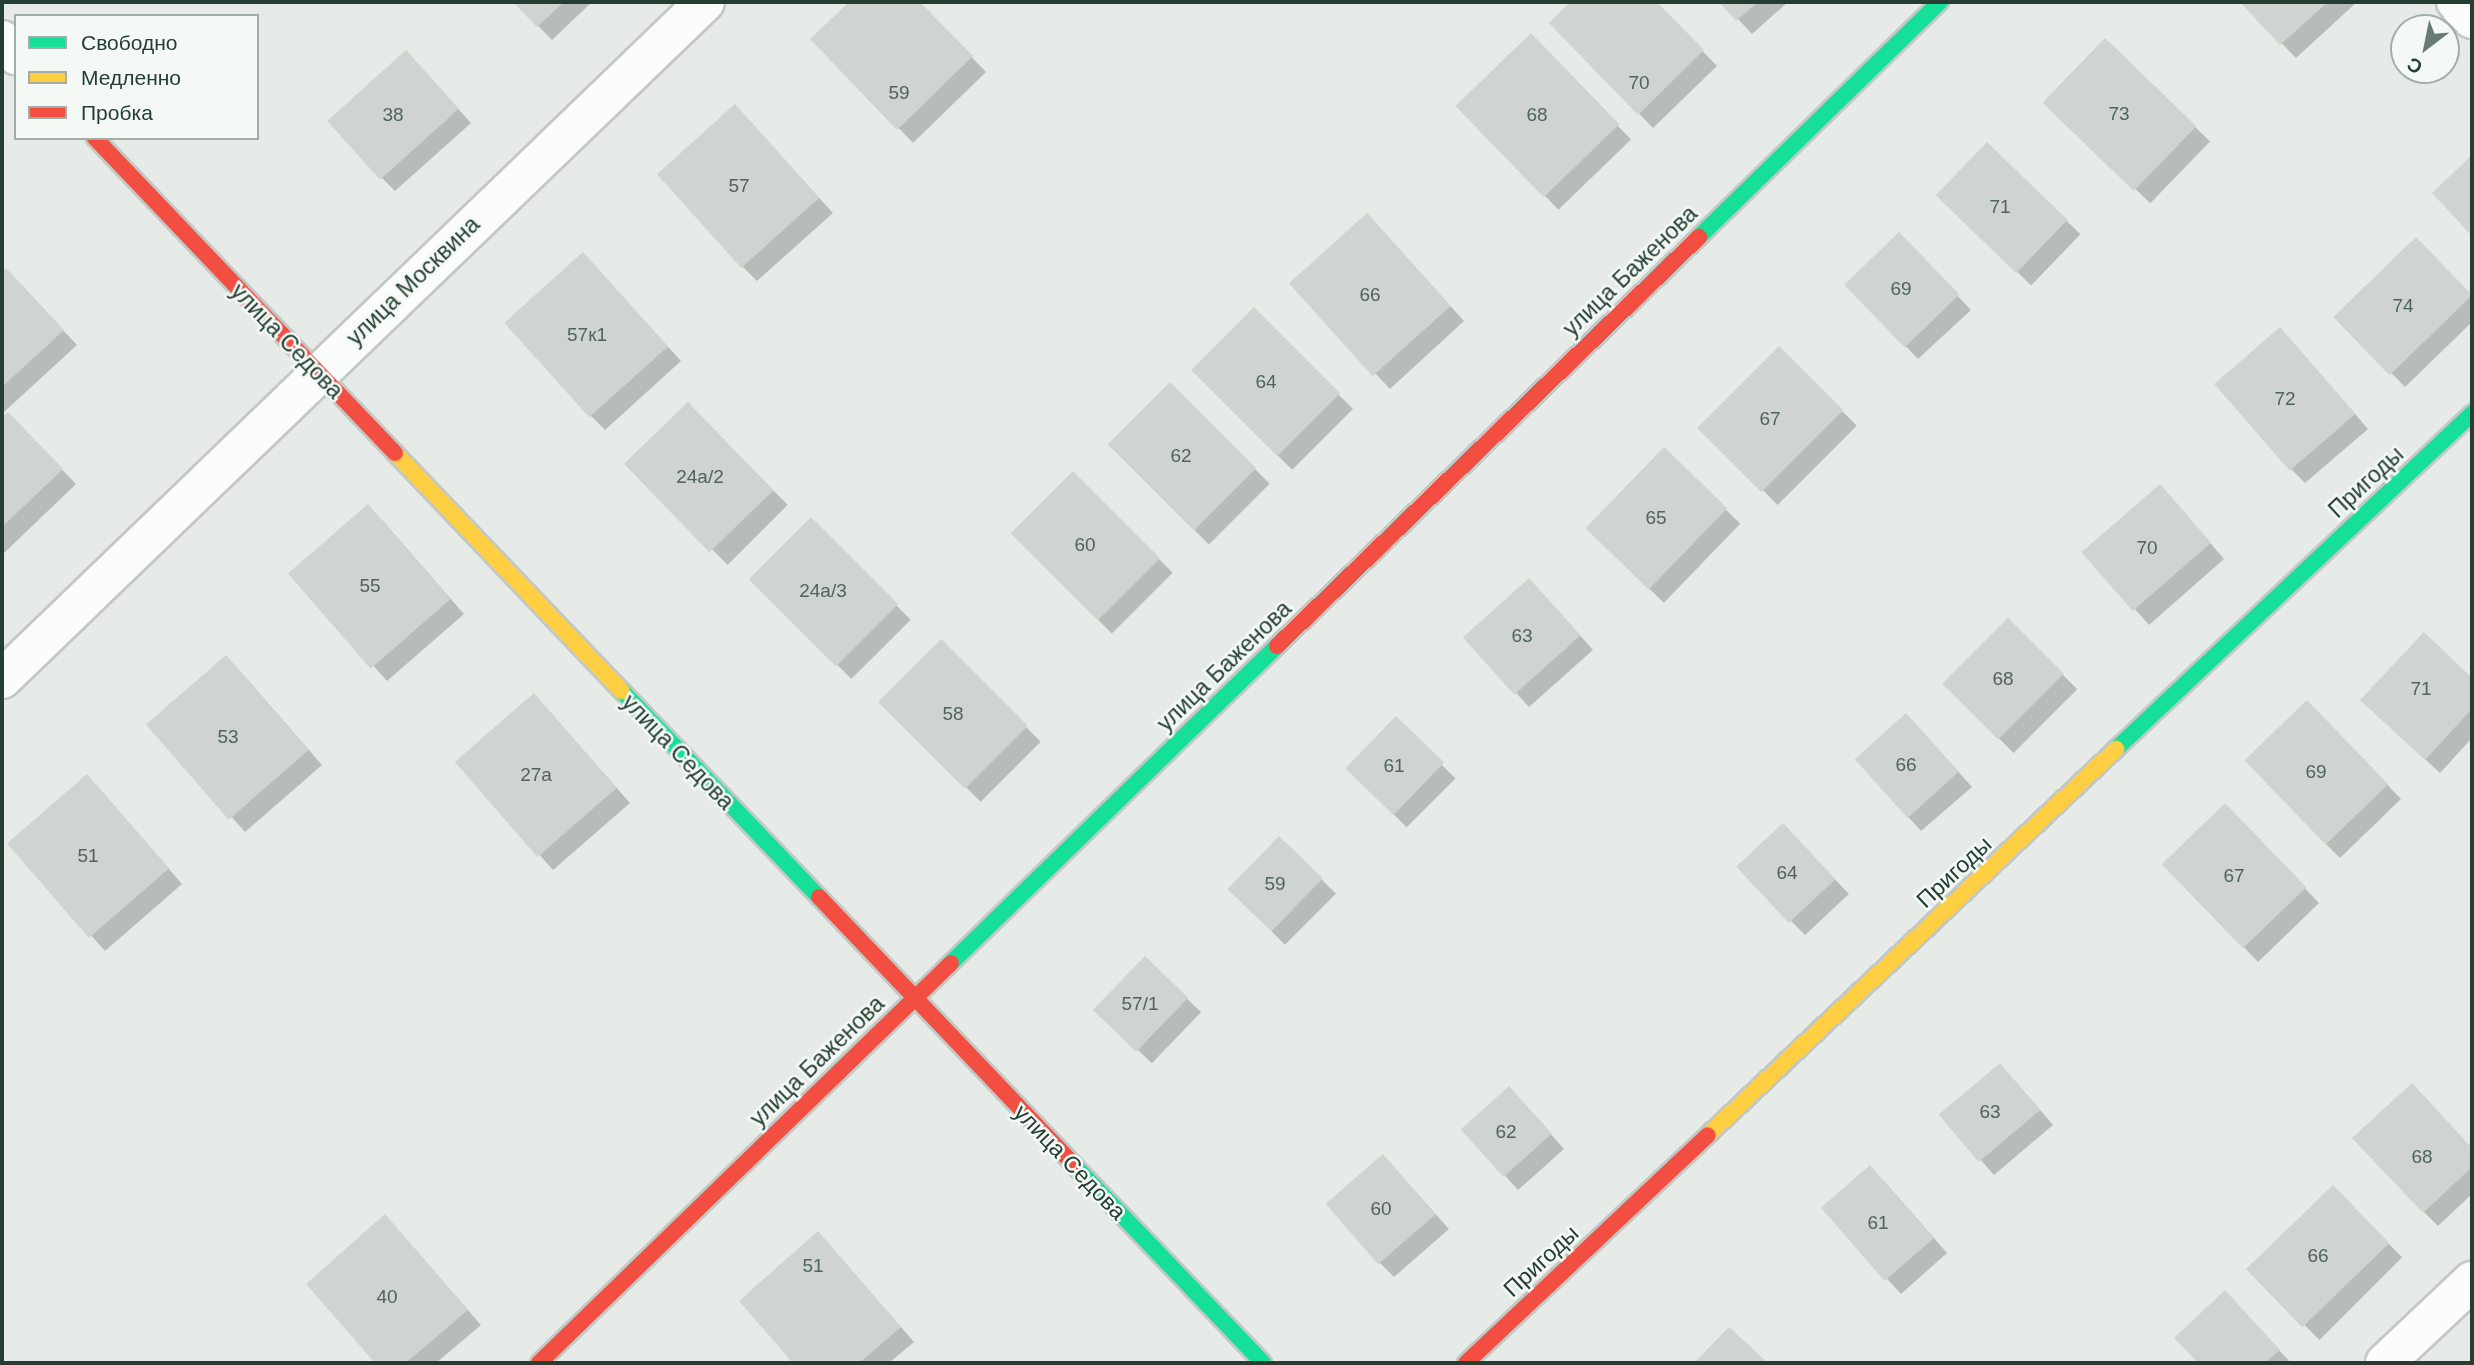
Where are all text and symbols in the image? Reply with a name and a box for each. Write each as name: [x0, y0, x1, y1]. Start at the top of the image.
legend: [14, 14, 259, 140]
north arrow: [2390, 14, 2460, 84]
text: Свободно: [81, 31, 178, 54]
text: С: [2403, 53, 2426, 78]
text: Медленно: [81, 66, 181, 89]
house number: 70: [1628, 72, 1650, 94]
house number: 59: [888, 82, 910, 104]
text: Пробка: [81, 101, 153, 124]
house number: 73: [2108, 103, 2130, 125]
house number: 38: [382, 104, 404, 126]
house number: 68: [1526, 104, 1548, 126]
house number: 57: [728, 175, 750, 197]
house number: 71: [1989, 196, 2011, 218]
street label: улица Баженова: [1557, 200, 1703, 342]
street label: улица Москвина: [341, 211, 485, 351]
street label: улица Седова: [225, 278, 349, 404]
house number: 69: [1890, 278, 1912, 300]
house number: 66: [1359, 284, 1381, 306]
house number: 74: [2392, 295, 2414, 317]
house number: 57к1: [567, 324, 607, 346]
house number: 64: [1255, 371, 1277, 393]
house number: 72: [2274, 388, 2296, 410]
house number: 67: [1759, 408, 1781, 430]
street label: Пригоды: [2323, 440, 2409, 524]
house number: 62: [1170, 445, 1192, 467]
house number: 24а/2: [676, 466, 724, 488]
house number: 65: [1645, 507, 1667, 529]
house number: 60: [1074, 534, 1096, 556]
house number: 70: [2136, 537, 2158, 559]
house number: 55: [359, 575, 381, 597]
house number: 24а/3: [799, 580, 847, 602]
street label: улица Баженова: [1151, 595, 1297, 737]
house number: 63: [1511, 625, 1533, 647]
house number: 68: [1992, 668, 2014, 690]
house number: 71: [2410, 678, 2432, 700]
street label: улица Седова: [616, 689, 740, 815]
house number: 58: [942, 703, 964, 725]
house number: 53: [217, 726, 239, 748]
house number: 66: [1895, 754, 1917, 776]
house number: 61: [1383, 755, 1405, 777]
house number: 69: [2305, 761, 2327, 783]
house number: 27а: [520, 764, 552, 786]
street label: Пригоды: [1911, 830, 1997, 914]
house number: 51: [77, 845, 99, 867]
house number: 64: [1776, 862, 1798, 884]
house number: 67: [2223, 865, 2245, 887]
house number: 59: [1264, 873, 1286, 895]
street label: улица Баженова: [744, 990, 890, 1132]
house number: 57/1: [1122, 993, 1158, 1015]
street label: улица Седова: [1008, 1099, 1132, 1225]
house number: 63: [1979, 1101, 2001, 1123]
house number: 62: [1495, 1121, 1517, 1143]
house number: 68: [2411, 1146, 2433, 1168]
house number: 60: [1370, 1198, 1392, 1220]
house number: 61: [1867, 1212, 1889, 1234]
street label: Пригоды: [1498, 1219, 1584, 1303]
house number: 66: [2307, 1245, 2329, 1267]
house number: 51: [802, 1255, 824, 1277]
house number: 40: [376, 1286, 398, 1308]

